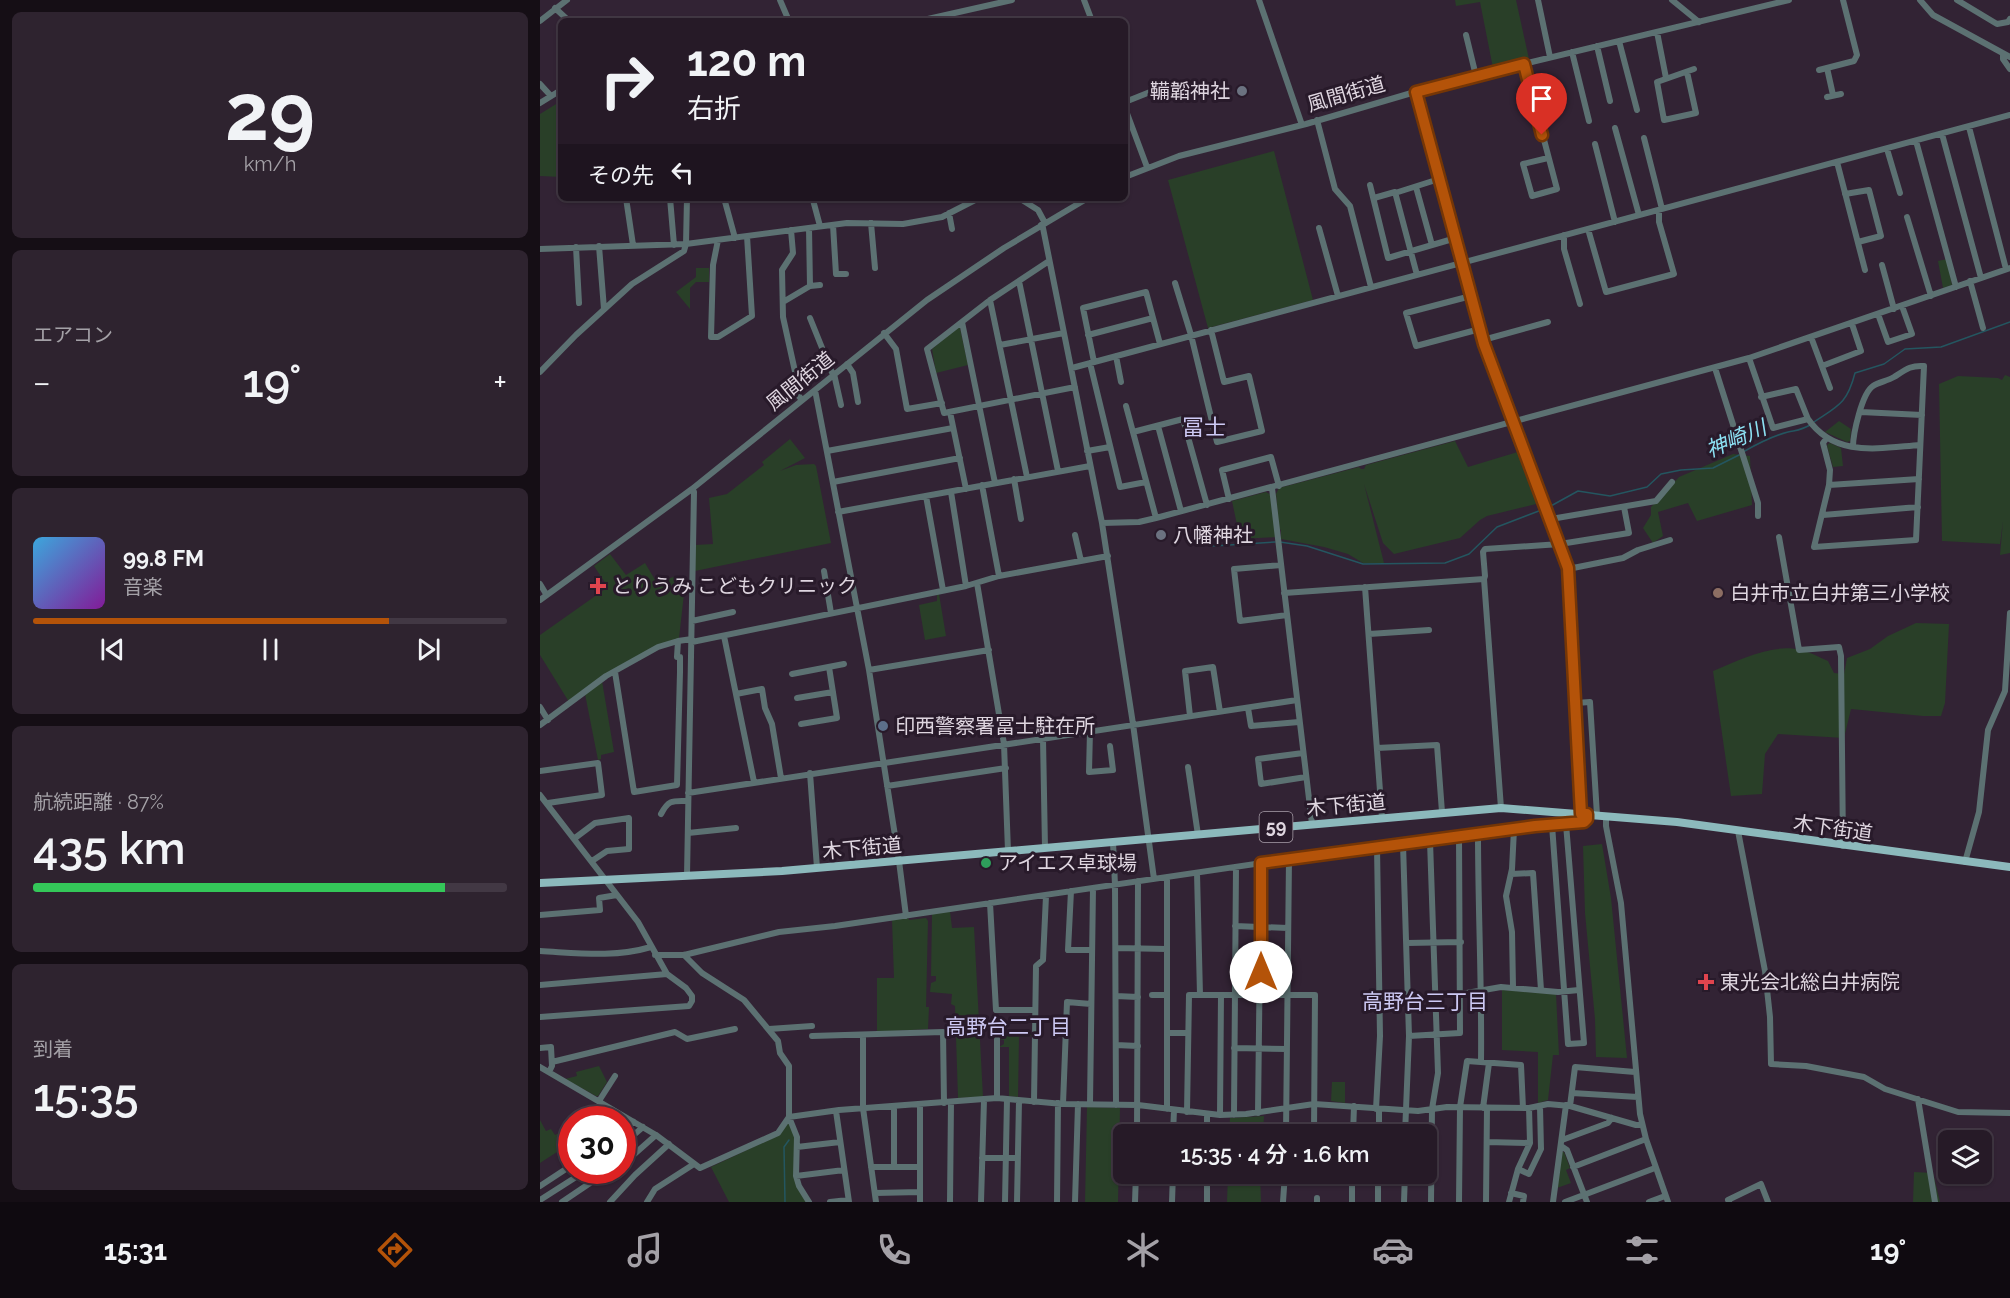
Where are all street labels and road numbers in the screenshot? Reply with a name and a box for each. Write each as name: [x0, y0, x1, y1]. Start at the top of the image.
street label: 風間街道: [1304, 71, 1388, 117]
street label: 風間街道: [761, 347, 839, 415]
street label: 木下街道: [1305, 790, 1387, 820]
street label: 木下街道: [1792, 811, 1874, 845]
road number: 59: [1260, 812, 1292, 842]
street label: 木下街道: [821, 833, 903, 863]

